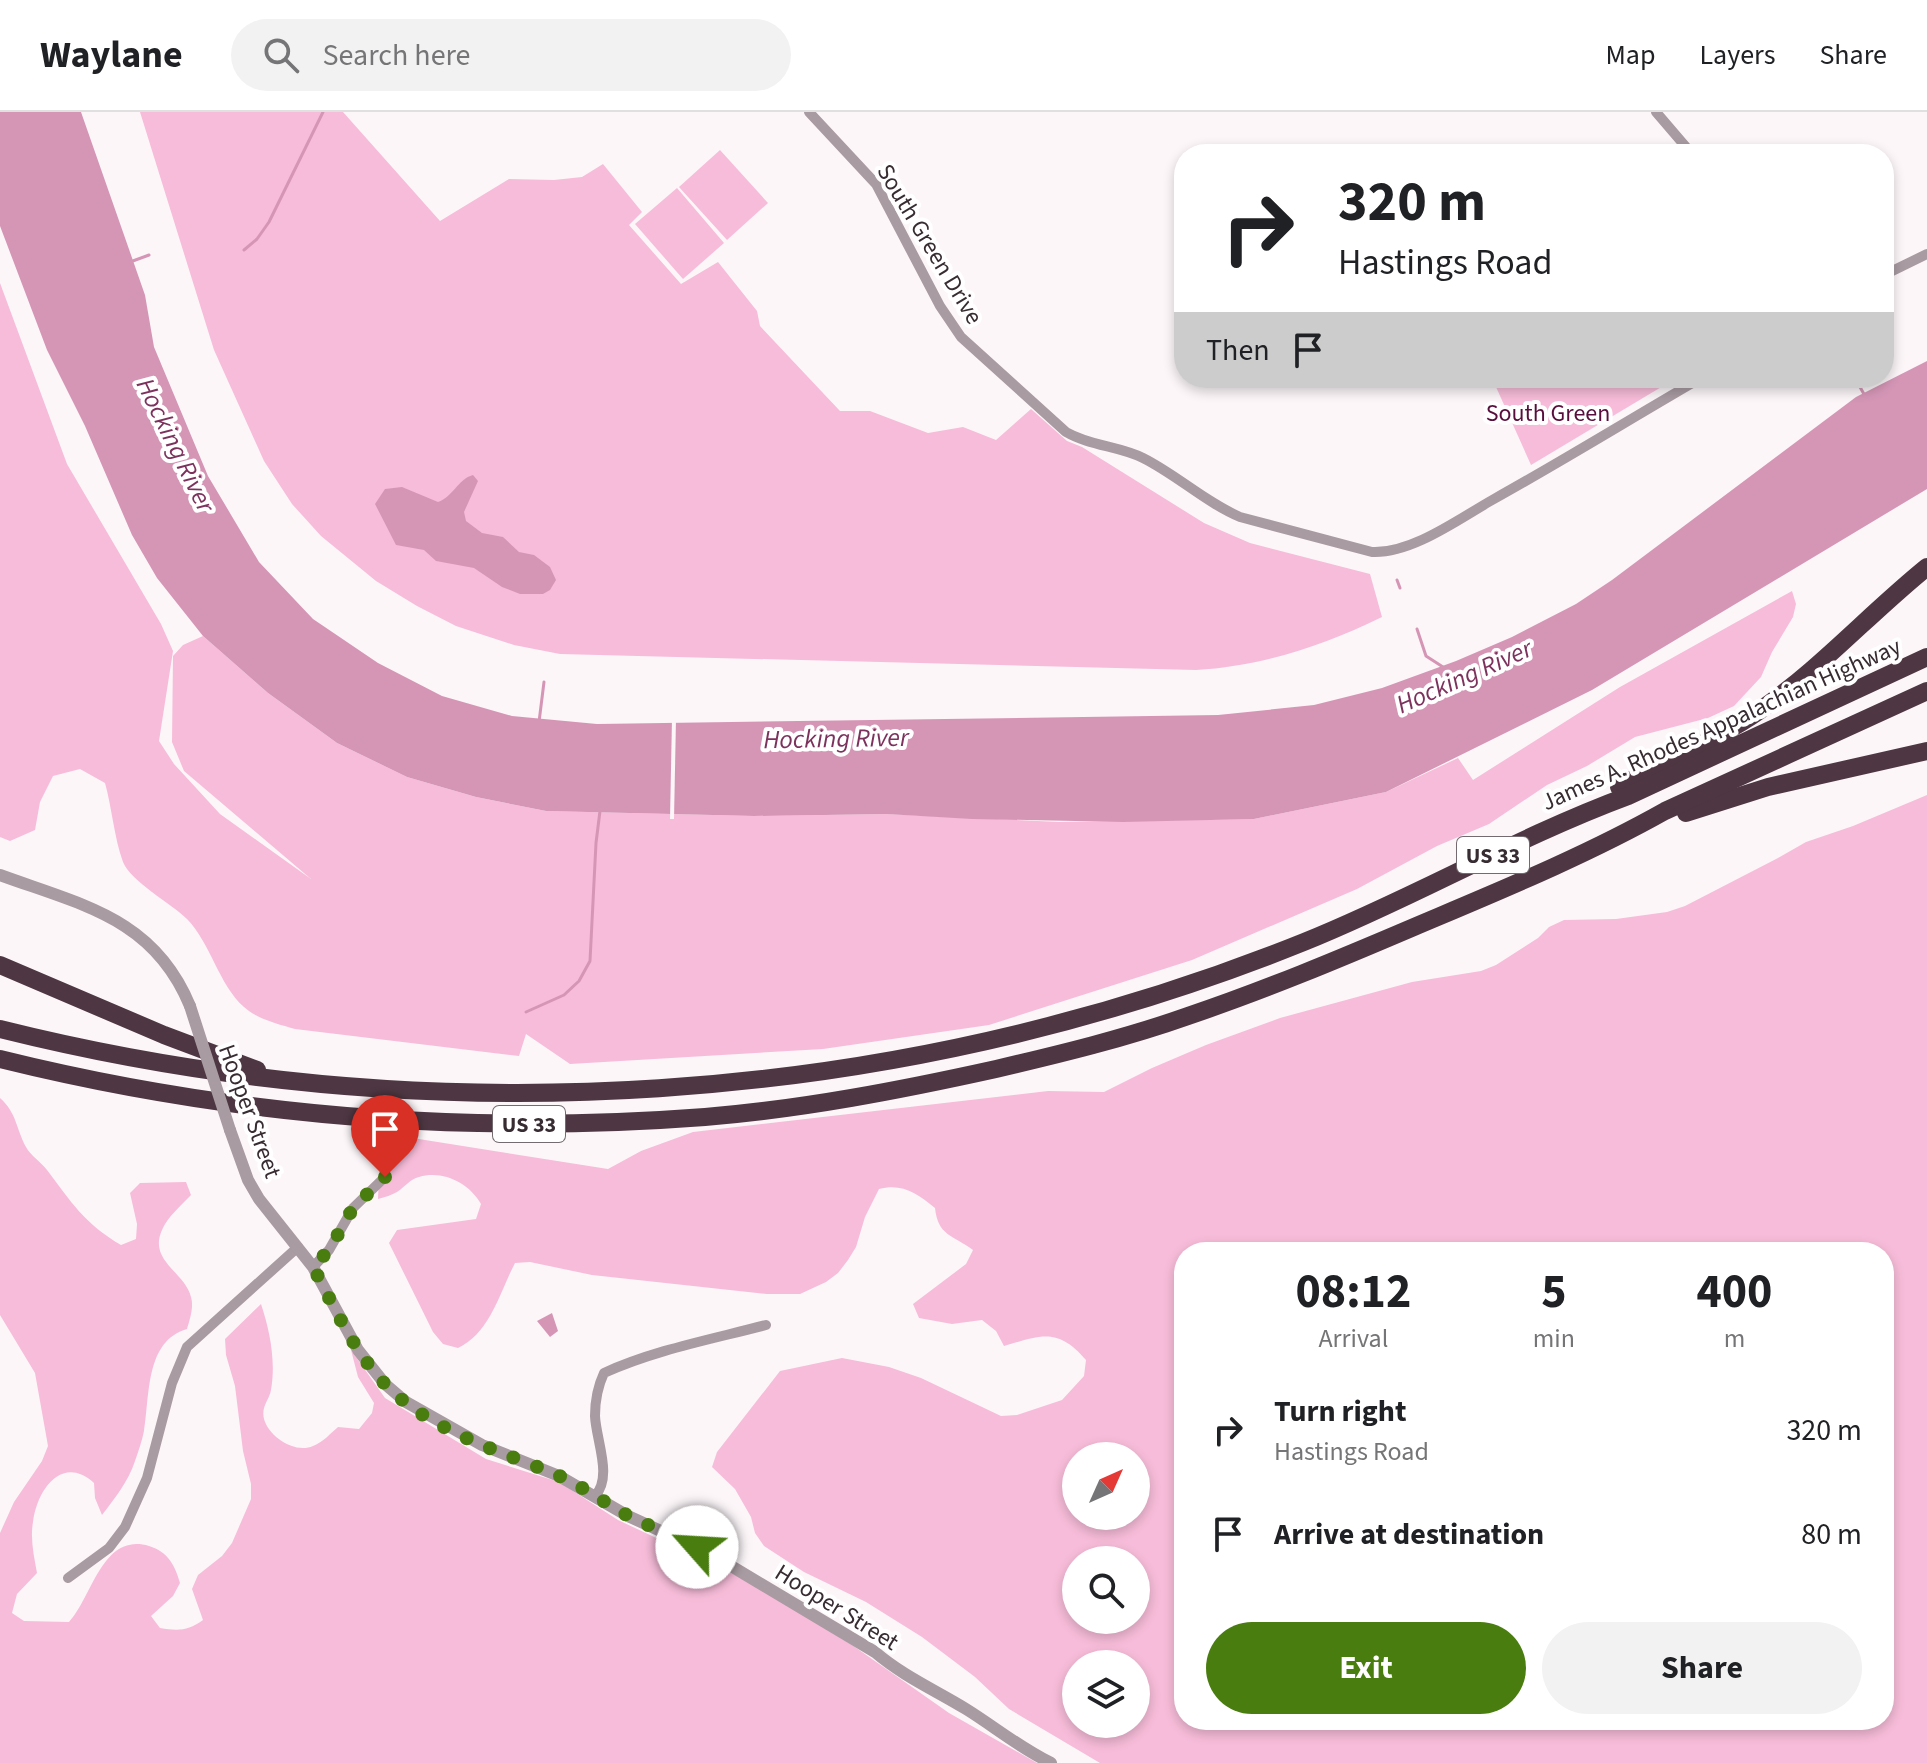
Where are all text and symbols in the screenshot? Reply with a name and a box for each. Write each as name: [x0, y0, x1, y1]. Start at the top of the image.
search box: [231, 19, 791, 91]
text: Waylane: [40, 28, 183, 82]
icon: search: [259, 33, 303, 77]
text: Search here: [323, 34, 471, 77]
text: Map: [1605, 35, 1655, 75]
text: Layers: [1699, 35, 1775, 75]
text: Share: [1819, 35, 1887, 75]
street label: South Green Drive: [868, 157, 991, 331]
text: 320 m: [1338, 163, 1486, 242]
icon: right: [1206, 176, 1310, 280]
text: Hastings Road: [1338, 237, 1552, 288]
icon: arrive: [1286, 328, 1330, 372]
text: Then: [1206, 329, 1270, 372]
water label: Hocking River: [127, 372, 225, 520]
park label: South Green: [1486, 396, 1610, 431]
street label: James A. Rhodes Appalachian Highway: [1536, 629, 1907, 820]
water label: Hocking River: [1390, 630, 1539, 723]
water label: Hocking River: [763, 719, 910, 758]
road number: US 33: [1457, 837, 1529, 873]
street label: Hooper Street: [209, 1039, 290, 1183]
pin: [351, 1095, 419, 1177]
road number: US 33: [493, 1106, 565, 1142]
icon: arrive: [363, 1107, 407, 1151]
text: 08:12: [1295, 1258, 1411, 1326]
text: 5: [1541, 1258, 1567, 1326]
text: 400: [1696, 1258, 1772, 1326]
text: Arrival: [1318, 1320, 1388, 1357]
text: min: [1533, 1320, 1575, 1357]
text: m: [1724, 1320, 1745, 1357]
text: Turn right: [1274, 1390, 1406, 1433]
icon: right: [1206, 1408, 1250, 1452]
text: 320 m: [1786, 1409, 1862, 1452]
text: Hastings Road: [1274, 1433, 1429, 1470]
north arrow: [1062, 1442, 1150, 1530]
map controls: [1062, 1442, 1150, 1738]
position arrow: [655, 1505, 739, 1589]
icon: arrive: [1206, 1512, 1250, 1556]
text: Arrive at destination: [1274, 1513, 1544, 1556]
text: 80 m: [1801, 1513, 1862, 1556]
button: search: [1062, 1546, 1150, 1634]
street label: Hooper Street: [768, 1555, 905, 1659]
button: Exit: [1206, 1622, 1526, 1714]
button: Share: [1542, 1622, 1862, 1714]
button: layers: [1062, 1650, 1150, 1738]

